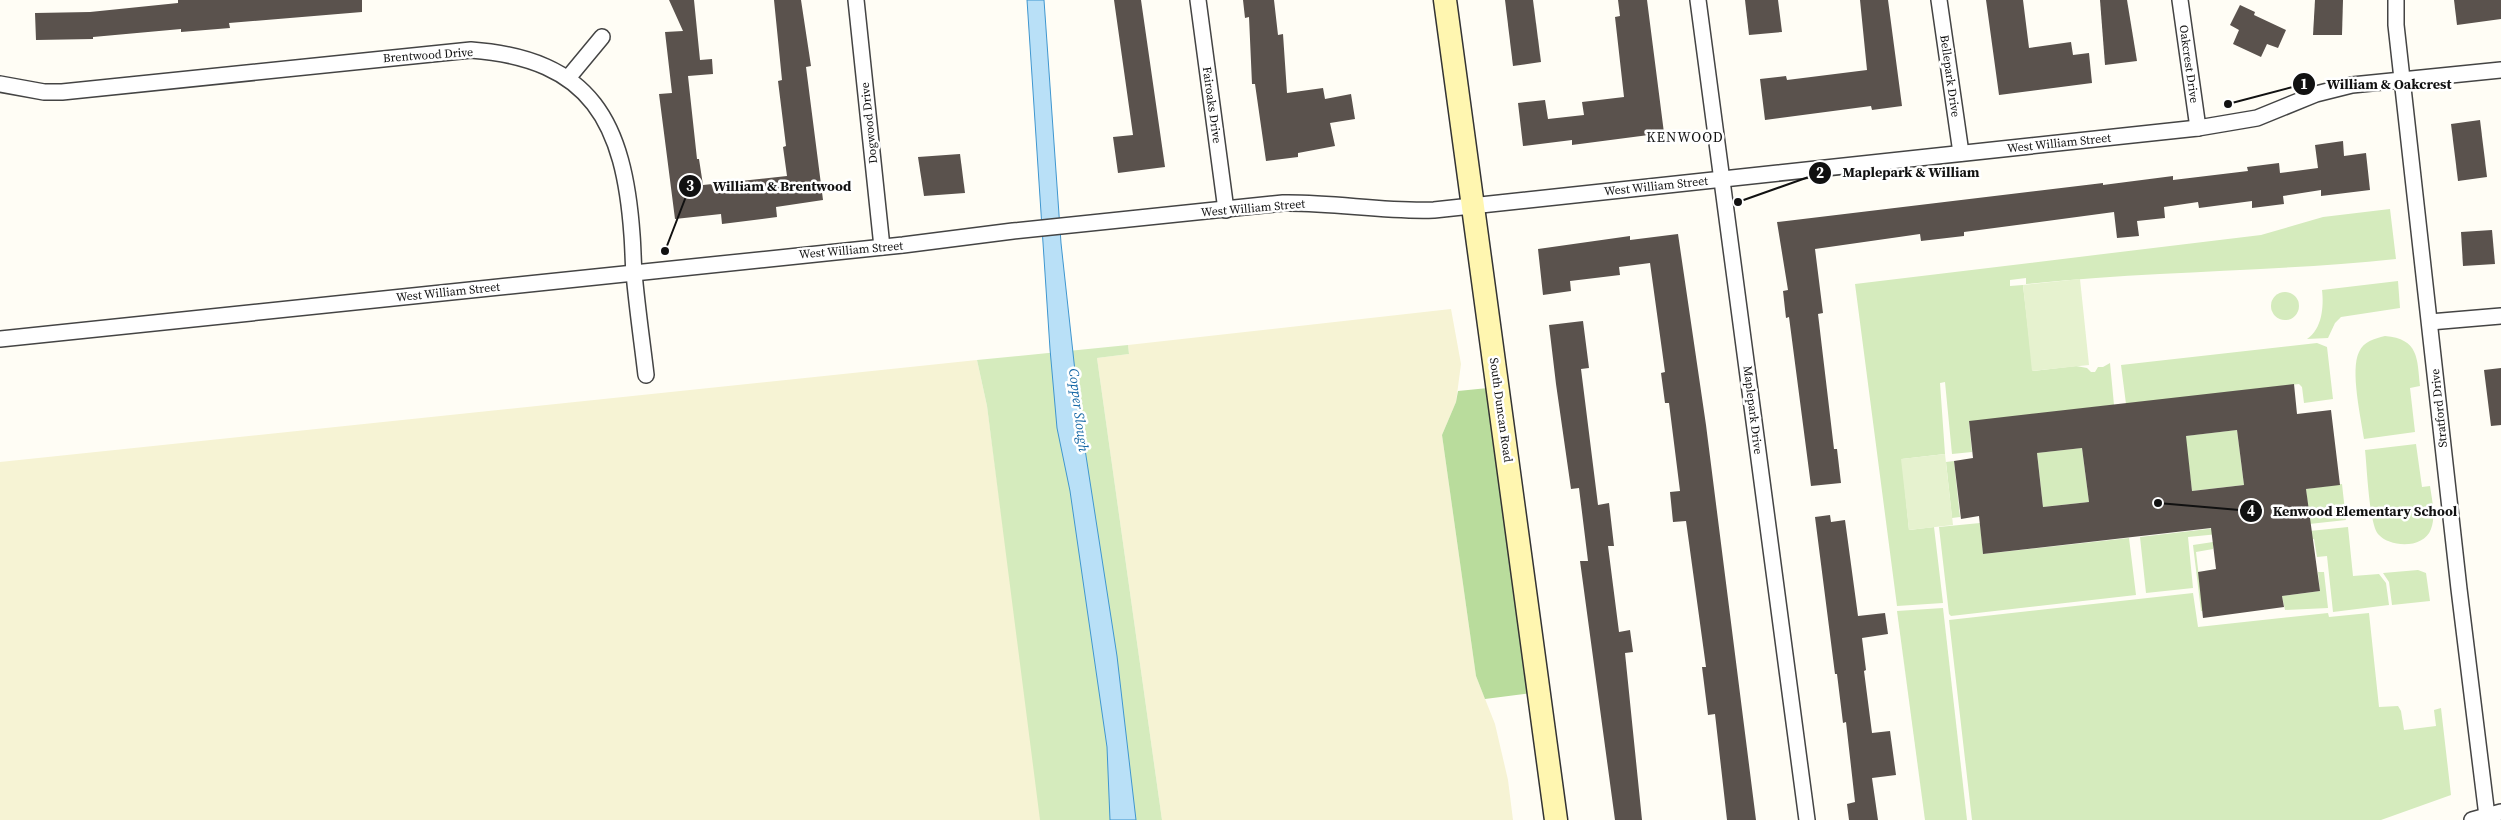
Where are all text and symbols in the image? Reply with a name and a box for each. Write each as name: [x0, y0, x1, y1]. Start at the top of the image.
street label: Oakcrest Drive: [2176, 24, 2202, 104]
street label: Bellepark Drive: [1936, 34, 1964, 118]
street label: Brentwood Drive: [382, 44, 474, 66]
street label: Fairoaks Drive: [1199, 66, 1225, 144]
callout: William & Oakcrest: [2291, 70, 2461, 99]
text: 1: [2300, 73, 2308, 94]
text: William & Oakcrest: [2327, 74, 2452, 94]
street label: Dogwood Drive: [857, 81, 881, 165]
district label: KENWOOD: [1646, 127, 1724, 147]
street label: West William Street: [2006, 130, 2112, 156]
callout: Maplepark & William: [1807, 158, 1989, 187]
text: 2: [1816, 162, 1824, 183]
text: Maplepark & William: [1842, 162, 1980, 182]
callout: William & Brentwood: [678, 172, 861, 201]
street label: West William Street: [1603, 173, 1709, 199]
text: 3: [686, 175, 694, 196]
text: William & Brentwood: [713, 176, 852, 196]
street label: West William Street: [1200, 195, 1306, 221]
street label: West William Street: [798, 237, 904, 263]
street label: West William Street: [395, 279, 501, 305]
street label: South Duncan Road: [1486, 357, 1516, 464]
street label: Maplepark Drive: [1740, 365, 1766, 455]
water label: Copper Slough: [1064, 367, 1094, 453]
street label: Stratford Drive: [2427, 368, 2451, 448]
callout: Kenwood Elementary School: [2238, 497, 2468, 526]
text: 4: [2247, 500, 2255, 521]
text: Kenwood Elementary School: [2273, 501, 2458, 521]

